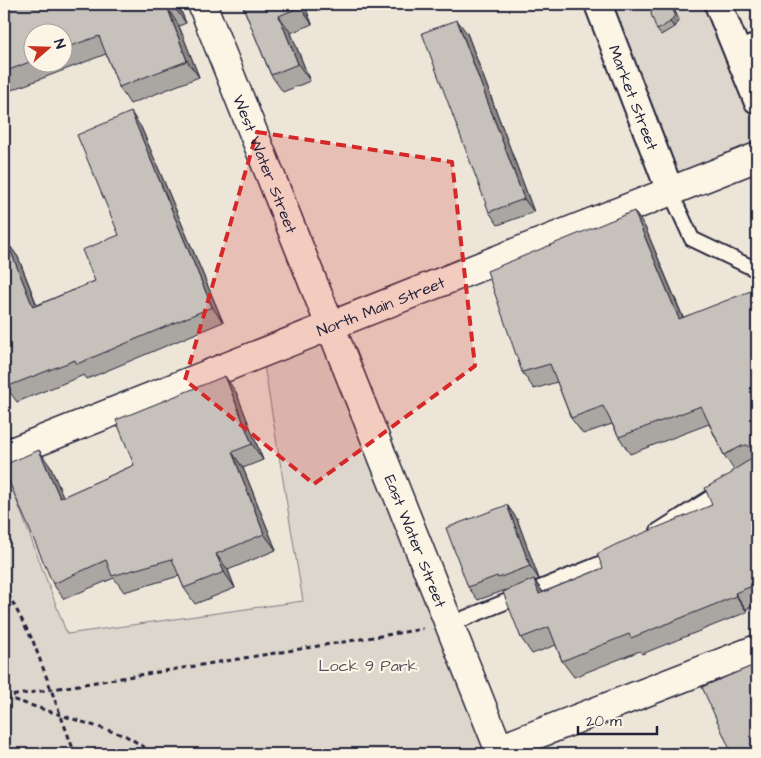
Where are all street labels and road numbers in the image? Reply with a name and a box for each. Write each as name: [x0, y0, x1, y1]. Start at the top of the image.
street label: Market Street: [603, 42, 663, 154]
street label: West Water Street: [227, 92, 302, 237]
street label: North Main Street: [314, 271, 449, 342]
street label: East Water Street: [379, 472, 452, 612]

